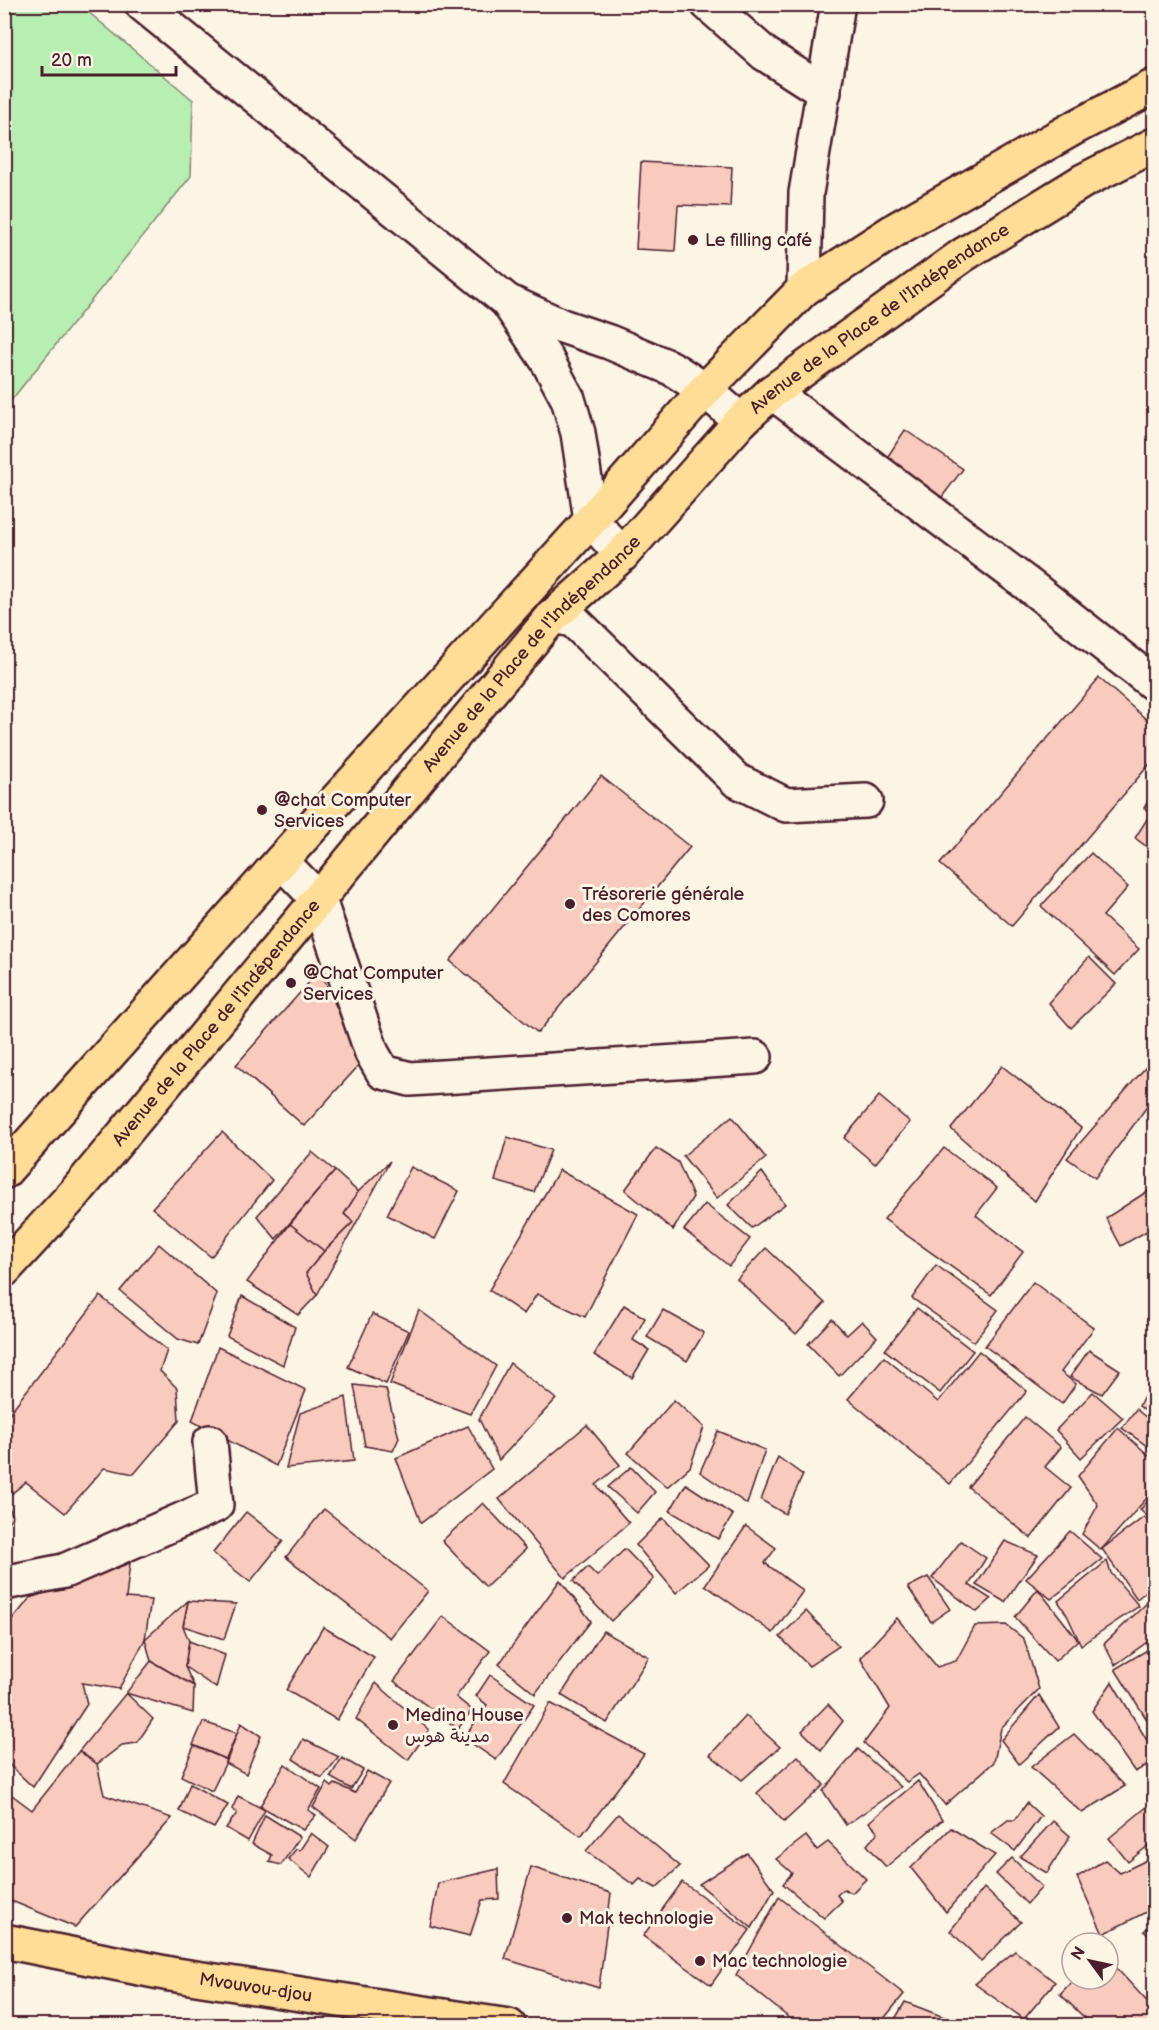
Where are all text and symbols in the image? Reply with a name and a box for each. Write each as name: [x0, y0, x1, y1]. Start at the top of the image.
scale bar: [42, 39, 176, 77]
text: 20 m: [51, 50, 92, 71]
street label: Avenue de la Place de l'Indépendance: [746, 219, 1013, 418]
place label: Le filling café: [705, 230, 812, 251]
marker: Le filling café: [686, 233, 700, 247]
street label: Avenue de la Place de l'Indépendance: [418, 531, 646, 776]
place label: @chat Computer Services: [274, 790, 412, 832]
marker: @chat Computer Services: [255, 803, 269, 817]
place label: Trésorerie générale des Comores: [582, 884, 745, 926]
street label: Avenue de la Place de l'Indépendance: [108, 895, 325, 1150]
marker: Trésorerie générale des Comores: [563, 897, 577, 911]
place label: @Chat Computer Services: [303, 963, 444, 1005]
marker: @Chat Computer Services: [284, 976, 298, 990]
place label: Medina House مدينة هوس: [405, 1705, 524, 1747]
marker: Medina House مدينة هوس: [386, 1718, 400, 1732]
place label: Mak technologie: [579, 1908, 714, 1929]
marker: Mak technologie: [560, 1911, 574, 1925]
north arrow: [1060, 1931, 1120, 1991]
text: N: [1067, 1943, 1090, 1964]
place label: Mac technologie: [712, 1951, 847, 1972]
marker: Mac technologie: [693, 1954, 707, 1968]
street label: Mvouvou-djou: [198, 1969, 314, 2007]

